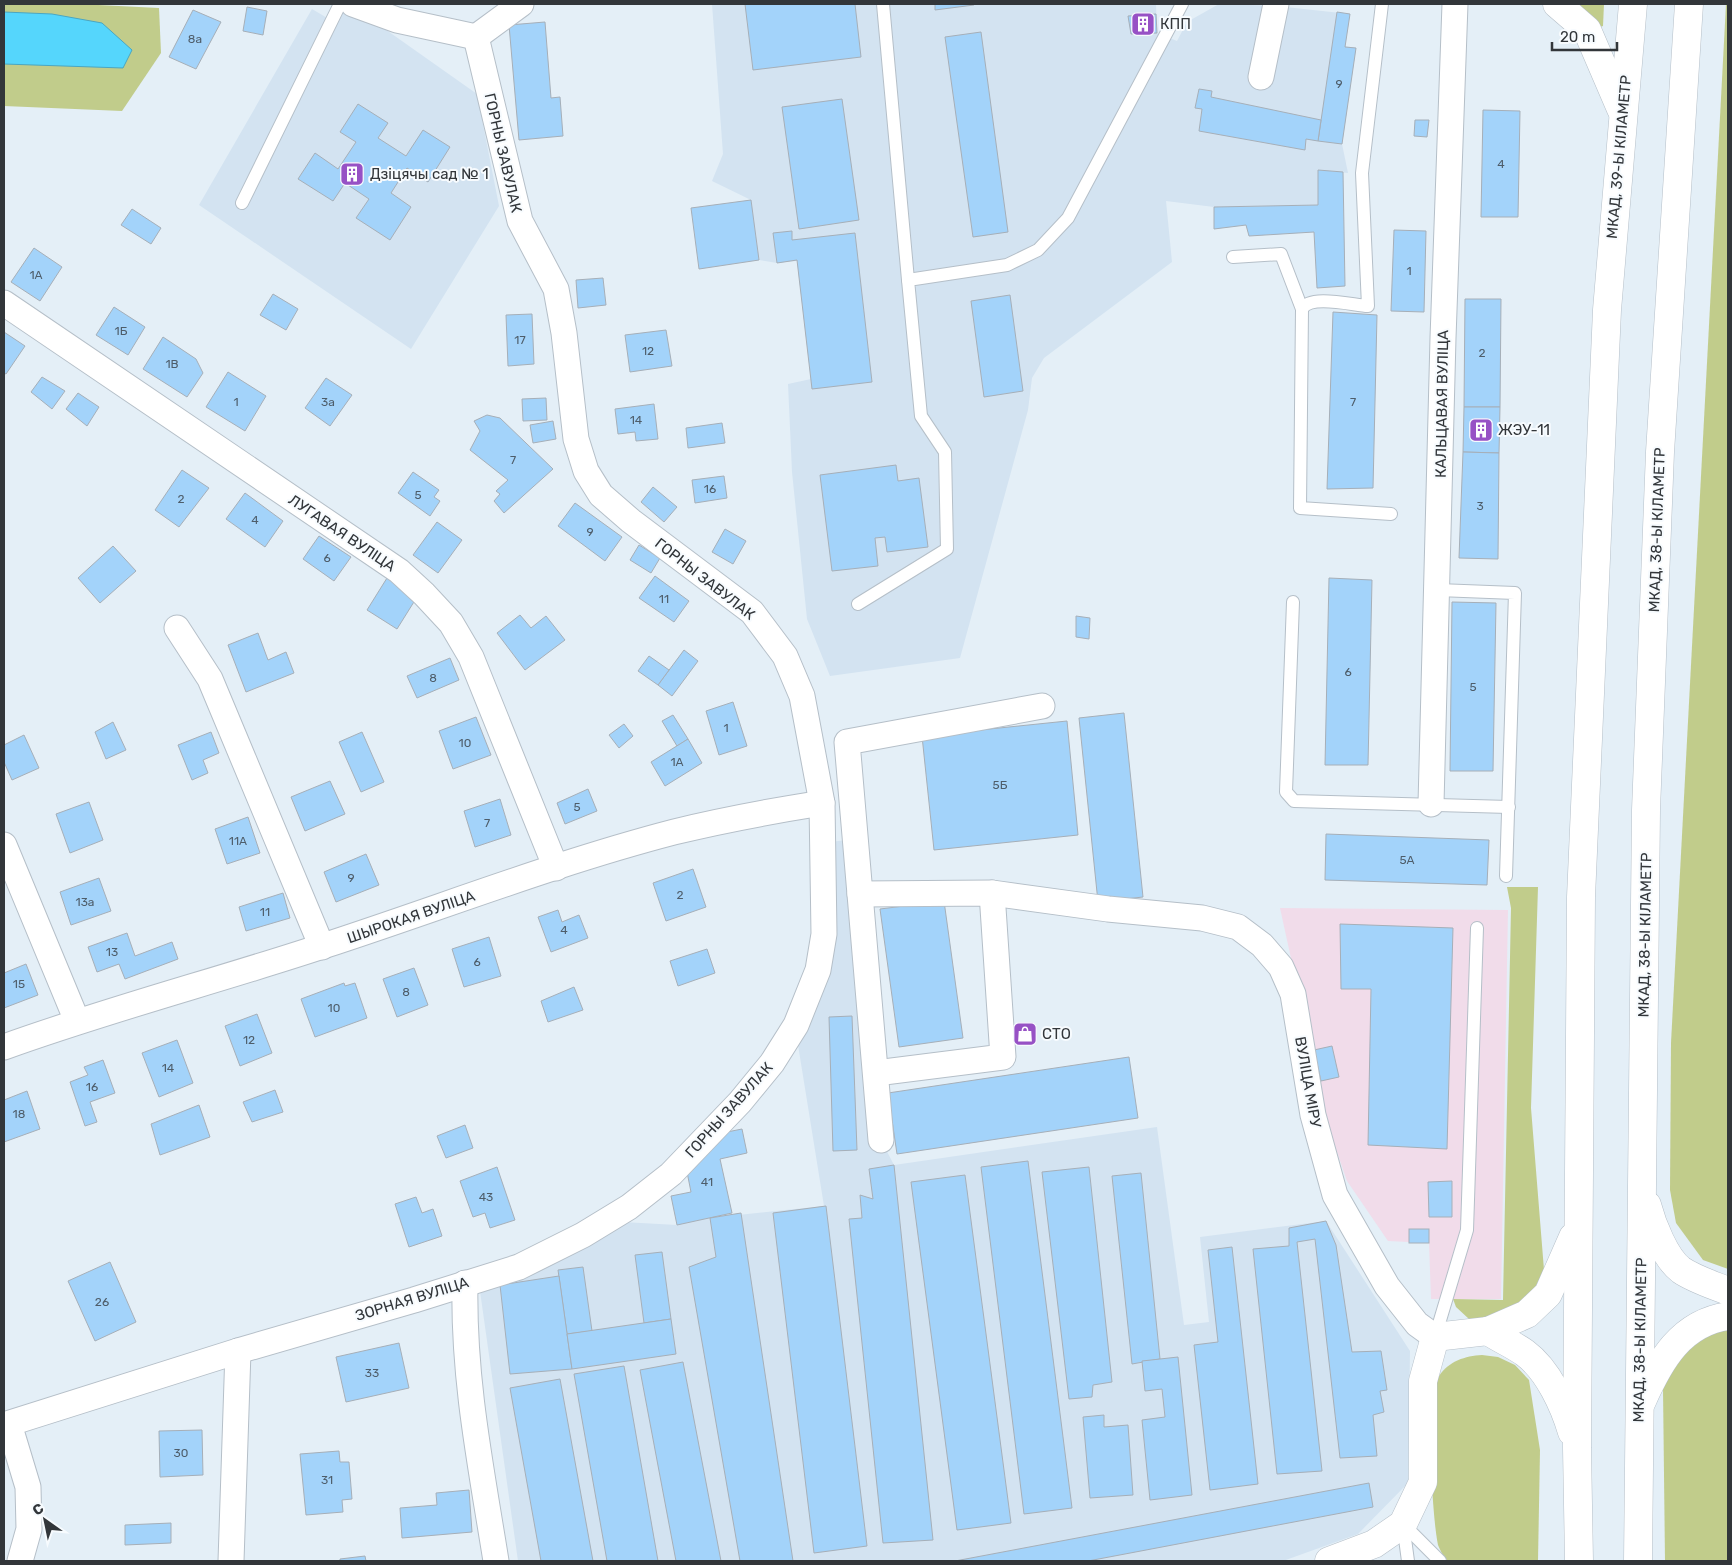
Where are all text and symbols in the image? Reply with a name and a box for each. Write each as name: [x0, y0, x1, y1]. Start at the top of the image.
building icon: КПП: [1130, 11, 1156, 37]
place label: КПП: [1160, 15, 1191, 33]
scale bar: [1552, 20, 1617, 52]
text: 20 m: [1560, 28, 1595, 46]
house number: 8а: [188, 32, 202, 46]
street label: МКАД, 39-Ы КІЛАМЕТР: [1603, 74, 1635, 240]
house number: 9: [1335, 77, 1343, 91]
street label: ГОРНЫ ЗАВУЛАК: [480, 91, 526, 215]
house number: 4: [1497, 157, 1505, 171]
building icon: Дзіцячы сад № 1: [339, 161, 365, 187]
place label: Дзіцячы сад № 1: [370, 165, 489, 183]
house number: 1: [1406, 264, 1412, 278]
house number: 1А: [29, 268, 43, 282]
house number: 1Б: [115, 324, 128, 338]
street label: КАЛЬЦАВАЯ ВУЛІЦА: [1432, 330, 1452, 478]
house number: 17: [514, 333, 526, 347]
house number: 12: [642, 344, 654, 358]
house number: 2: [1478, 346, 1486, 360]
house number: 1В: [165, 357, 179, 371]
house number: 1: [233, 395, 239, 409]
house number: 3а: [321, 395, 335, 409]
house number: 7: [1350, 395, 1356, 409]
house number: 14: [630, 413, 643, 427]
building icon: ЖЭУ-11: [1468, 417, 1494, 443]
place label: ЖЭУ-11: [1498, 421, 1550, 439]
street label: МКАД, 38-Ы КІЛАМЕТР: [1645, 447, 1669, 613]
house number: 7: [510, 453, 516, 467]
house number: 16: [704, 482, 716, 496]
house number: 5: [414, 488, 422, 502]
street label: ЛУГАВАЯ ВУЛІЦА: [285, 491, 399, 575]
house number: 2: [177, 492, 185, 506]
house number: 3: [1476, 499, 1484, 513]
house number: 4: [251, 513, 259, 527]
house number: 9: [586, 525, 594, 539]
street label: ГОРНЫ ЗАВУЛАК: [651, 534, 759, 624]
house number: 6: [323, 551, 331, 565]
house number: 11: [659, 592, 669, 606]
house number: 6: [1344, 665, 1352, 679]
house number: 8: [429, 671, 437, 685]
house number: 5: [1469, 680, 1477, 694]
house number: 1: [723, 721, 729, 735]
house number: 10: [459, 736, 471, 750]
house number: 1А: [670, 755, 684, 769]
house number: 5Б: [993, 778, 1008, 792]
house number: 5: [573, 800, 581, 814]
house number: 7: [484, 816, 490, 830]
house number: 11А: [229, 834, 247, 848]
street label: МКАД, 38-Ы КІЛАМЕТР: [1635, 852, 1655, 1018]
house number: 5А: [1399, 853, 1415, 867]
house number: 9: [347, 871, 355, 885]
street label: ШЫРОКАЯ ВУЛІЦА: [345, 887, 477, 947]
house number: 2: [676, 888, 684, 902]
house number: 13а: [76, 895, 94, 909]
house number: 11: [260, 905, 270, 919]
house number: 4: [560, 923, 568, 937]
house number: 13: [106, 945, 118, 959]
house number: 6: [473, 955, 481, 969]
house number: 15: [13, 977, 25, 991]
house number: 8: [402, 985, 410, 999]
house number: 10: [328, 1001, 340, 1015]
shop icon: СТО: [1012, 1021, 1038, 1047]
place label: СТО: [1042, 1025, 1071, 1043]
house number: 12: [243, 1033, 255, 1047]
street label: ВУЛІЦА МІРУ: [1291, 1035, 1325, 1129]
street label: ГОРНЫ ЗАВУЛАК: [681, 1058, 777, 1161]
house number: 14: [162, 1061, 175, 1075]
house number: 16: [86, 1080, 98, 1094]
house number: 18: [13, 1107, 25, 1121]
house number: 41: [701, 1175, 713, 1189]
house number: 43: [479, 1190, 493, 1204]
street label: МКАД, 38-Ы КІЛАМЕТР: [1630, 1257, 1650, 1423]
street label: ЗОРНАЯ ВУЛІЦА: [353, 1273, 471, 1325]
house number: 26: [95, 1295, 109, 1309]
house number: 33: [365, 1366, 379, 1380]
house number: 30: [174, 1446, 188, 1460]
house number: 31: [321, 1473, 333, 1487]
north arrow: [20, 1495, 70, 1545]
text: С: [29, 1500, 47, 1519]

